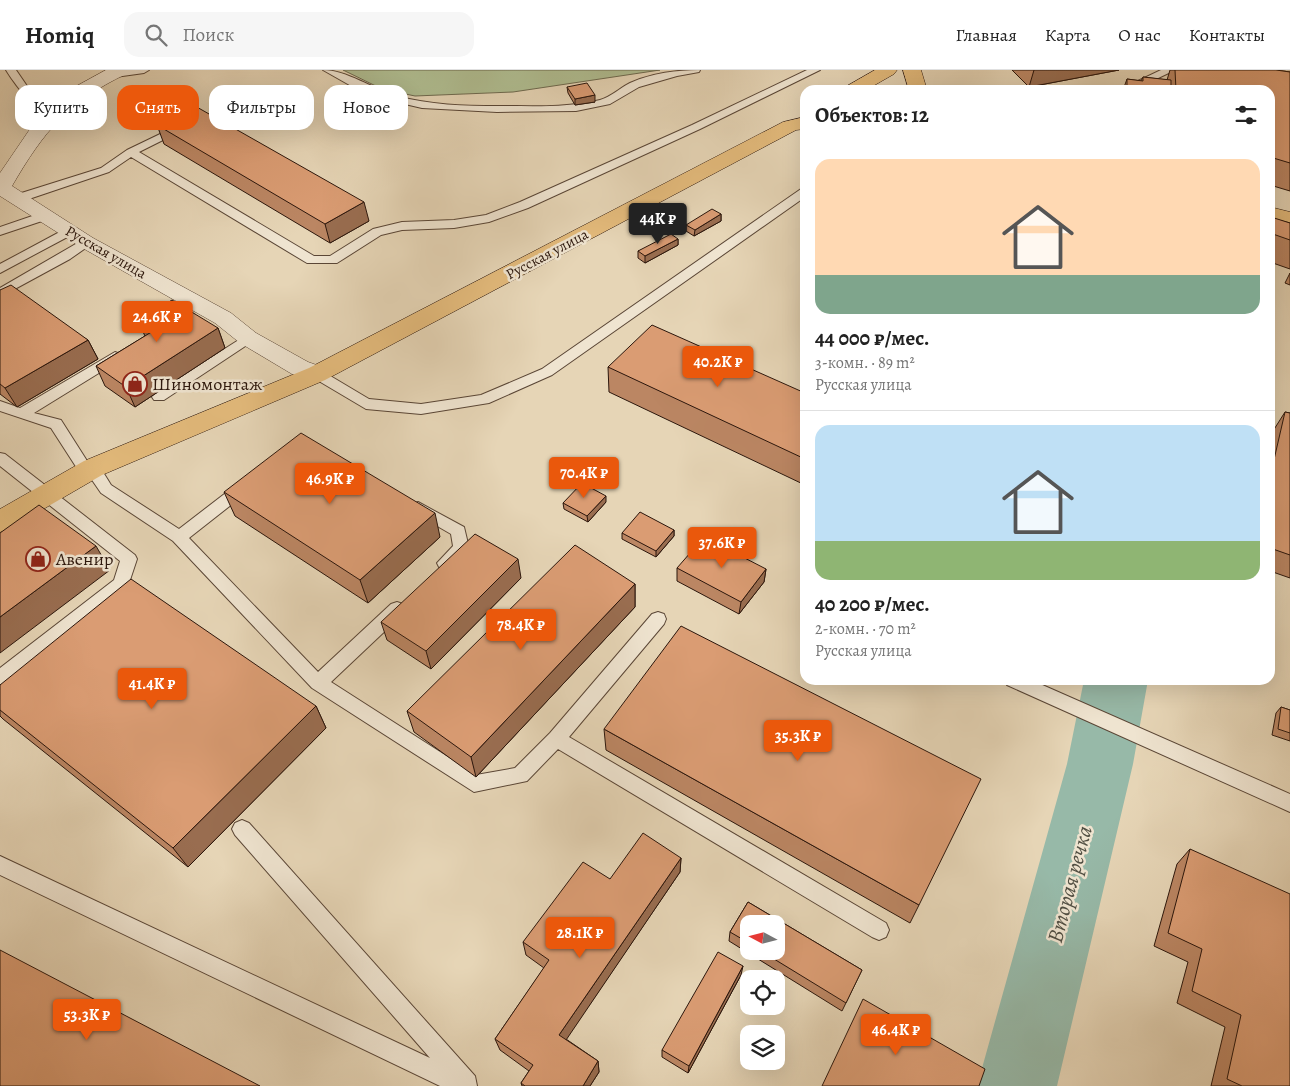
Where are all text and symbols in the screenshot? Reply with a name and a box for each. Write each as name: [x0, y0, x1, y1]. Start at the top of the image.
search box: [124, 12, 474, 57]
text: Homiq: [25, 19, 94, 51]
icon: search: [142, 21, 170, 49]
text: Поиск: [182, 22, 234, 48]
text: Главная: [956, 23, 1017, 47]
text: Карта: [1045, 23, 1090, 47]
text: О нас: [1118, 23, 1161, 47]
text: Контакты: [1189, 23, 1265, 47]
chip: Купить: [15, 85, 107, 130]
chip: Снять: [117, 85, 199, 130]
chip: Фильтры: [209, 85, 314, 130]
chip: Новое: [324, 85, 408, 130]
text: Объектов: 12: [815, 101, 929, 129]
icon: filters: [1232, 101, 1260, 129]
icon: home: [993, 192, 1083, 282]
pin: 44K ₽: [623, 202, 693, 245]
text: 44K ₽: [640, 208, 676, 230]
street label: Русская улица: [62, 221, 150, 283]
street label: Русская улица: [502, 224, 592, 284]
pin: 24.6K ₽: [111, 300, 203, 343]
text: 24.6K ₽: [133, 306, 181, 328]
text: 44 000 ₽/мес.: [815, 324, 930, 352]
pin: 40.2K ₽: [672, 346, 764, 388]
text: 40.2K ₽: [693, 351, 743, 373]
text: 3-комн. · 89 m²: [815, 352, 915, 374]
shop icon: Шиномонтаж: [122, 371, 148, 397]
place label: Шиномонтаж: [152, 372, 263, 396]
text: Русская улица: [815, 374, 912, 396]
pin: 70.4K ₽: [538, 456, 630, 499]
icon: home: [993, 457, 1083, 547]
pin: 46.9K ₽: [284, 462, 376, 505]
text: 70.4K ₽: [560, 462, 608, 484]
text: 46.9K ₽: [306, 468, 354, 490]
pin: 37.6K ₽: [676, 526, 768, 569]
text: 37.6K ₽: [698, 532, 746, 554]
shop icon: Авенир: [25, 546, 51, 572]
place label: Авенир: [55, 547, 113, 571]
text: 40 200 ₽/мес.: [815, 590, 930, 618]
pin: 78.4K ₽: [475, 608, 567, 651]
text: 78.4K ₽: [497, 614, 545, 636]
text: 2-комн. · 70 m²: [815, 618, 916, 640]
text: Русская улица: [815, 640, 912, 662]
pin: 41.4K ₽: [106, 668, 198, 710]
text: 41.4K ₽: [129, 673, 175, 695]
pin: 35.3K ₽: [752, 720, 844, 762]
text: 35.3K ₽: [775, 725, 821, 747]
water label: Вторая речка: [1040, 822, 1100, 946]
north arrow: [740, 915, 785, 960]
map controls: [740, 915, 785, 1070]
pin: 28.1K ₽: [534, 916, 626, 959]
text: 28.1K ₽: [557, 922, 603, 944]
button: locate: [740, 970, 785, 1015]
pin: 53.3K ₽: [41, 998, 133, 1041]
text: 53.3K ₽: [64, 1004, 110, 1026]
pin: 46.4K ₽: [850, 1014, 942, 1056]
text: 46.4K ₽: [872, 1019, 920, 1041]
button: layers: [740, 1025, 785, 1070]

